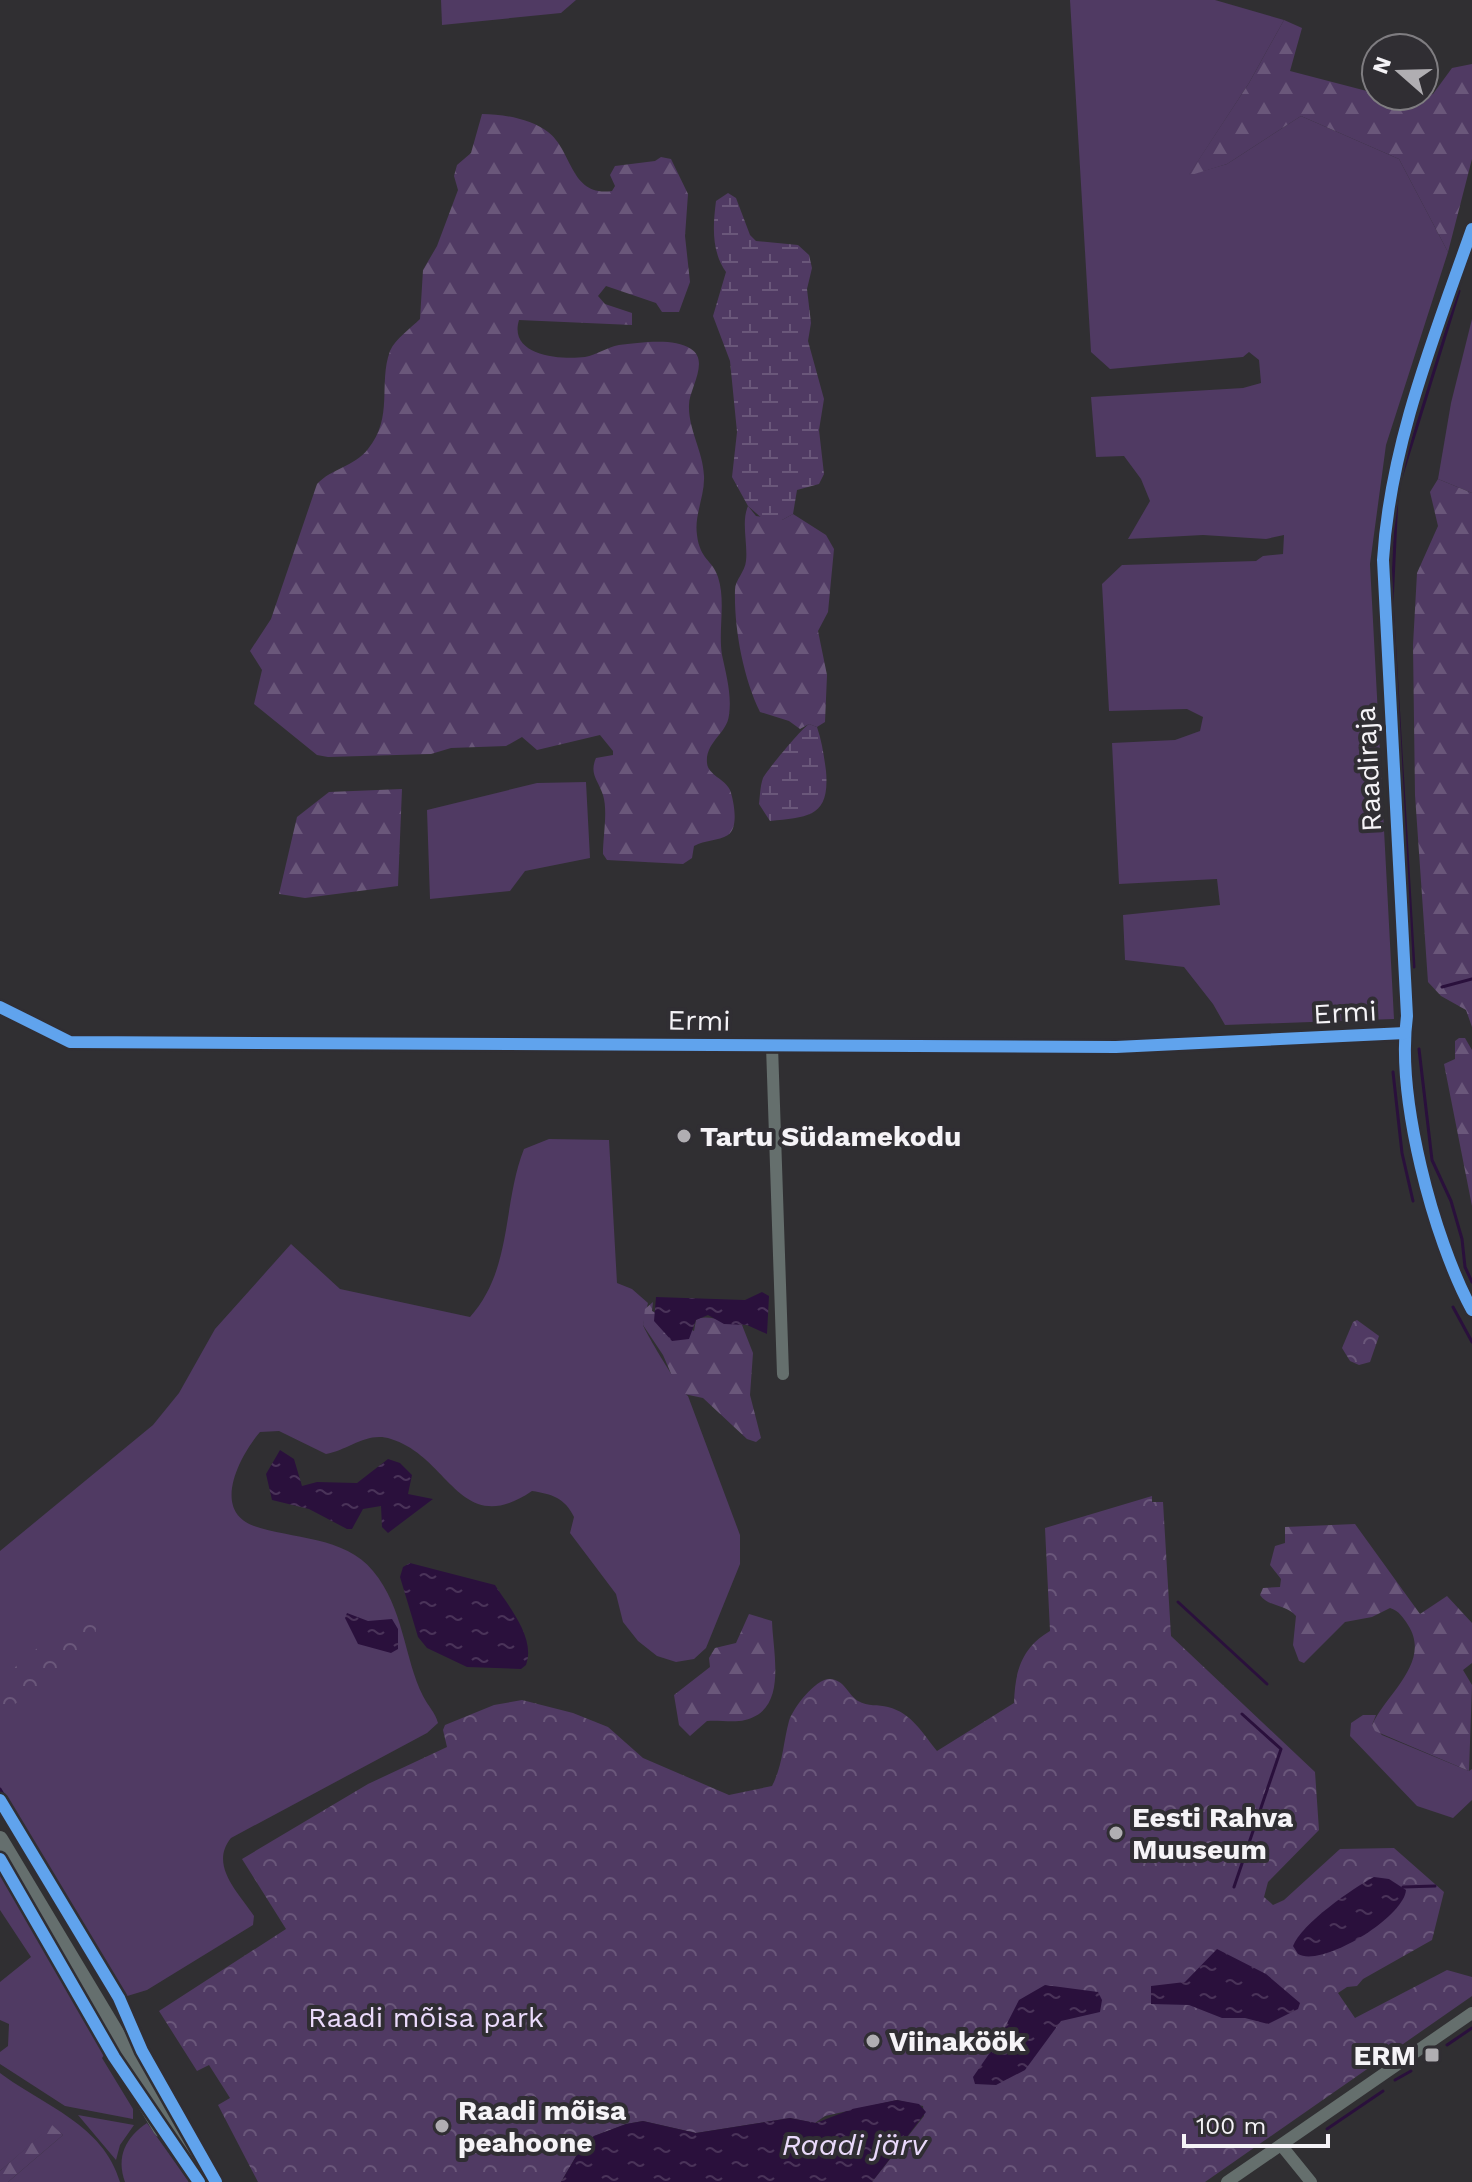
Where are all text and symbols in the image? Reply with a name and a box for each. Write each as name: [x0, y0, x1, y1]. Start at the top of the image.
north arrow: [1360, 32, 1440, 112]
text: N: [1367, 53, 1396, 77]
street label: Raadiraja: [1349, 705, 1388, 833]
street label: Ermi: [1312, 994, 1378, 1031]
street label: Ermi: [667, 1003, 731, 1038]
place label: Tartu Südamekodu: [700, 1120, 961, 1153]
marker: Tartu Südamekodu: [675, 1127, 693, 1145]
place label: Eesti Rahva Muuseum: [1132, 1801, 1294, 1866]
marker: Eesti Rahva Muuseum: [1107, 1824, 1125, 1842]
park label: Raadi mõisa park: [308, 2001, 544, 2034]
place label: Viinaköök: [889, 2025, 1026, 2058]
marker: Viinaköök: [864, 2032, 882, 2050]
place label: ERM: [1354, 2039, 1416, 2072]
marker: ERM: [1423, 2046, 1441, 2064]
place label: Raadi mõisa peahoone: [458, 2094, 627, 2159]
scale bar: [1184, 2098, 1328, 2148]
text: 100 m: [1196, 2112, 1266, 2140]
marker: Raadi mõisa peahoone: [433, 2117, 451, 2135]
water label: Raadi järv: [782, 2127, 928, 2162]

